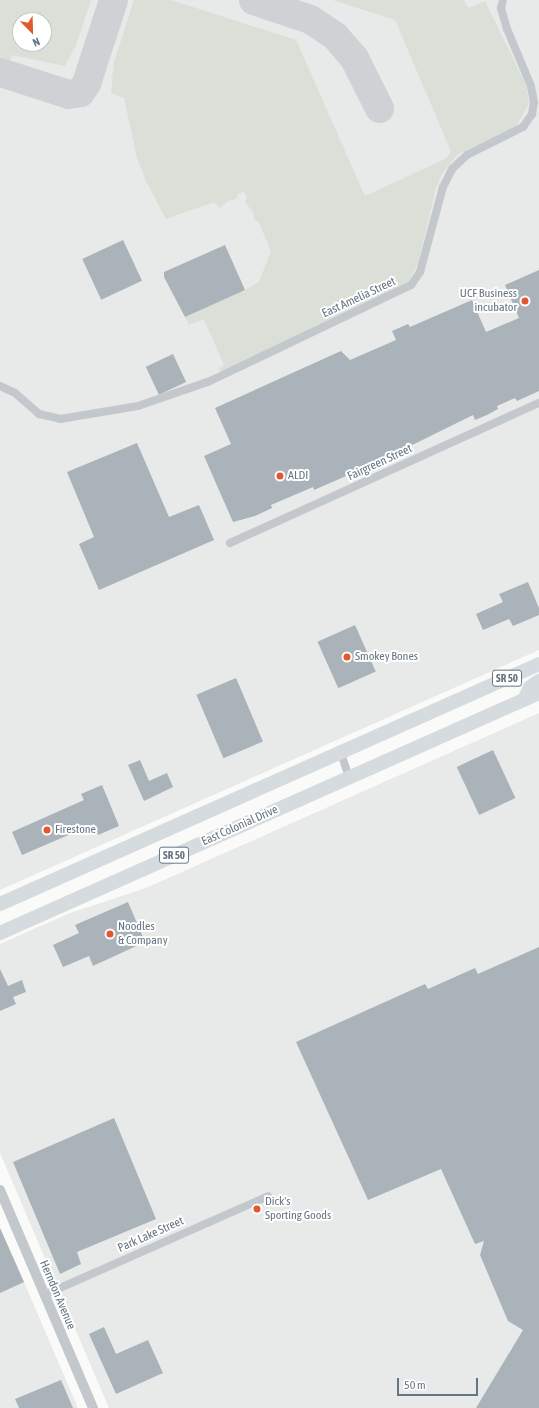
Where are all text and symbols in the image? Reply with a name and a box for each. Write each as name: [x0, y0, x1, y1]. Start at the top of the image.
north arrow: [12, 12, 52, 52]
text: N: [31, 35, 42, 49]
street label: East Amelia Street: [320, 275, 398, 321]
place label: UCF Business incubator: [460, 287, 517, 315]
marker: UCF Business incubator: [520, 296, 530, 306]
street label: Fairgreen Street: [345, 442, 415, 484]
place label: ALDI: [288, 469, 308, 483]
marker: ALDI: [275, 471, 285, 481]
place label: Smokey Bones: [355, 650, 418, 664]
marker: Smokey Bones: [342, 652, 352, 662]
road number: SR 50: [492, 669, 522, 687]
street label: East Colonial Drive: [200, 803, 280, 849]
place label: Firestone: [55, 823, 96, 837]
marker: Firestone: [42, 825, 52, 835]
road number: SR 50: [159, 846, 189, 864]
place label: Noodles & Company: [118, 920, 168, 948]
marker: Noodles & Company: [105, 929, 115, 939]
place label: Dick's Sporting Goods: [265, 1195, 331, 1223]
marker: Dick's Sporting Goods: [252, 1204, 262, 1214]
street label: Park Lake Street: [116, 1214, 186, 1256]
street label: Herndon Avenue: [36, 1258, 78, 1332]
scale bar: [399, 1370, 480, 1396]
text: 50 m: [404, 1378, 426, 1392]

